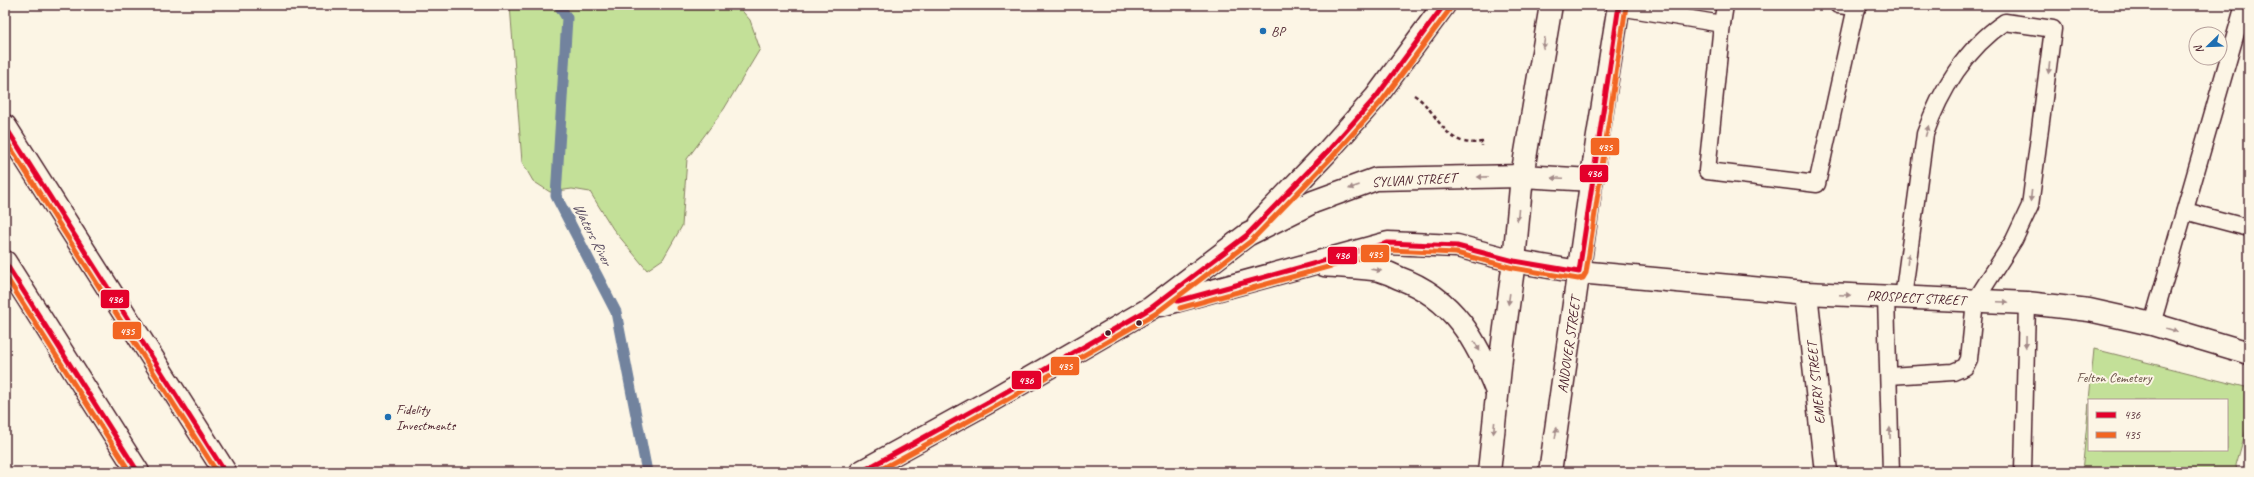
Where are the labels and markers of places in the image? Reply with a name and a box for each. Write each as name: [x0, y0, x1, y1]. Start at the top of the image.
place label: BP: [1271, 23, 1287, 40]
marker: BP: [1258, 26, 1268, 36]
unlabelled marker: [1134, 318, 1144, 328]
unlabelled marker: [1103, 328, 1113, 338]
place label: Fidelity Investments: [396, 401, 456, 434]
marker: Fidelity Investments: [383, 412, 393, 422]

